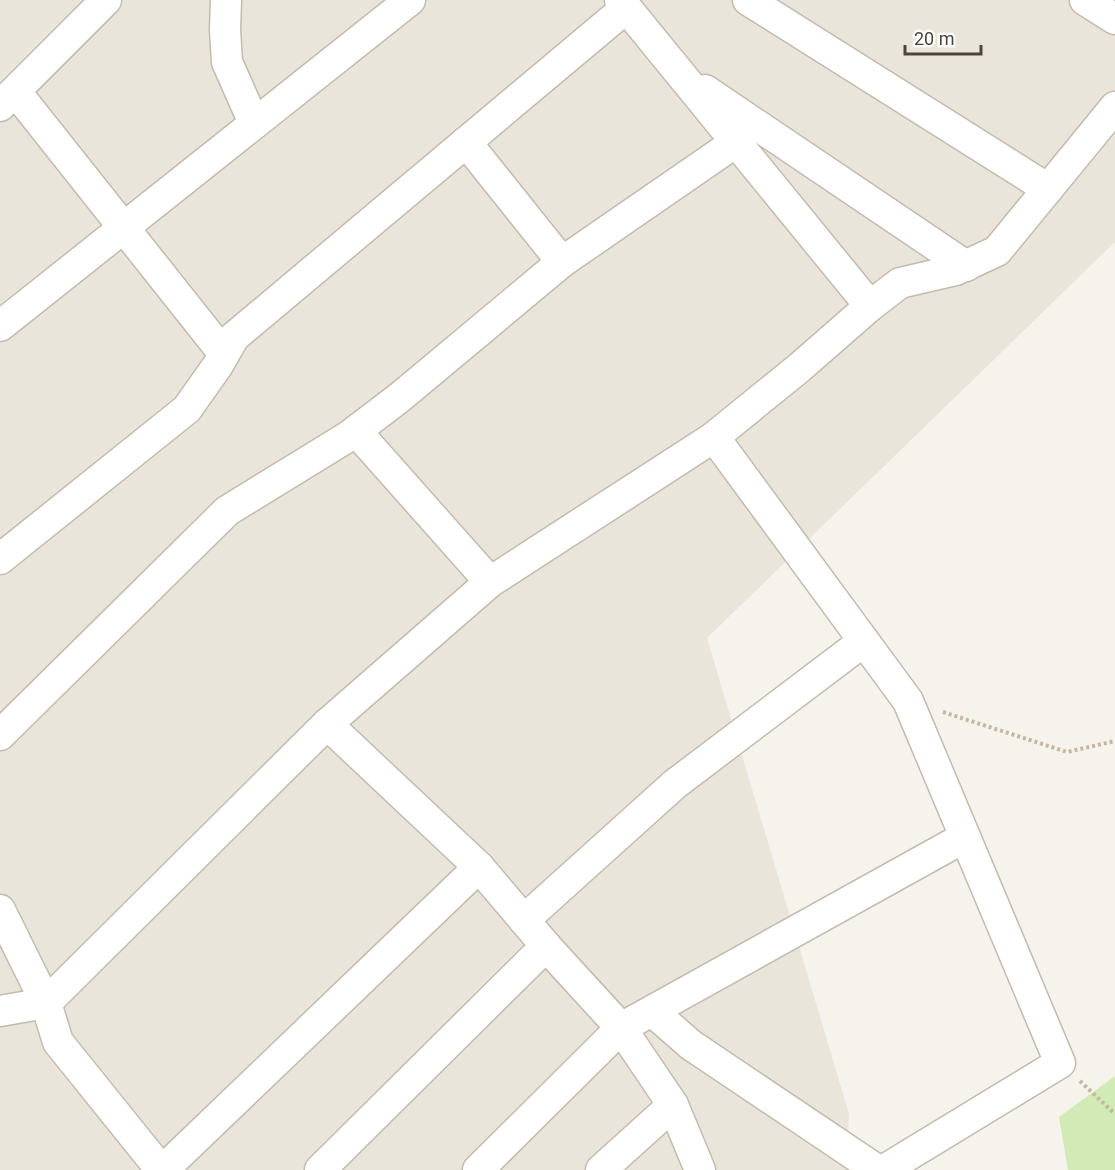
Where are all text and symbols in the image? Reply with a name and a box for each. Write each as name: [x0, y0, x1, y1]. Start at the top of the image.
scale bar: [905, 18, 982, 56]
text: 20 m: [914, 28, 954, 49]

